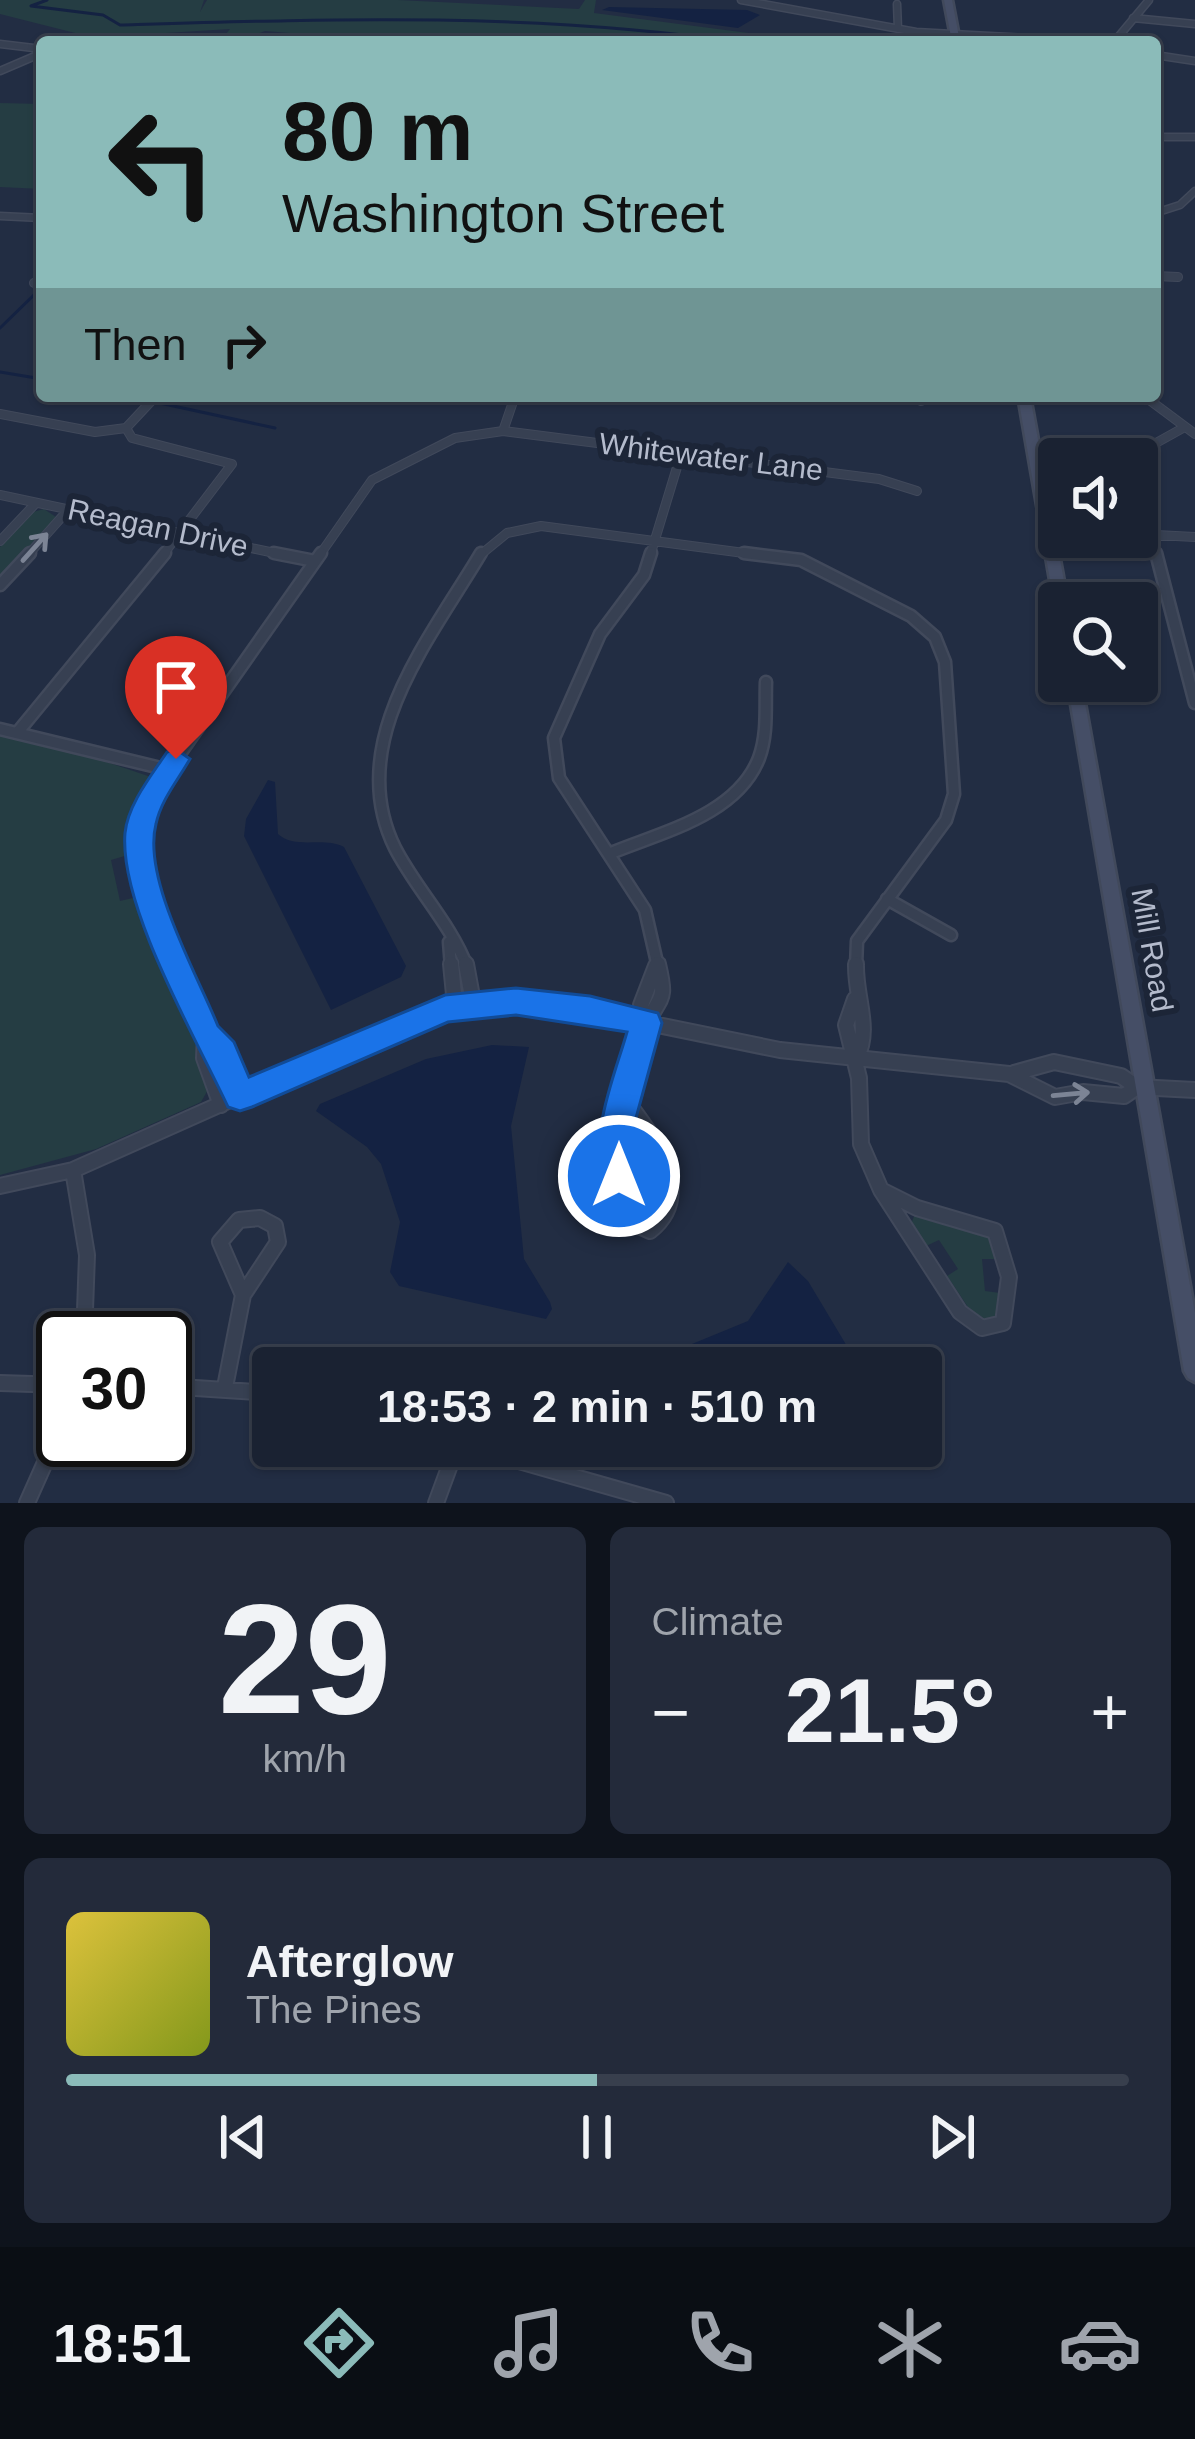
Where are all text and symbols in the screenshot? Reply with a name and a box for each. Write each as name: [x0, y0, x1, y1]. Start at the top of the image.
icon: left: [84, 84, 240, 240]
text: 80 m: [282, 84, 473, 178]
text: Washington Street: [282, 183, 724, 243]
icon: right: [211, 312, 277, 378]
text: Then: [84, 319, 187, 370]
street label: Whitewater Lane: [597, 426, 825, 487]
map controls: [1038, 438, 1158, 702]
button: sound: [1038, 438, 1158, 558]
street label: Reagan Drive: [65, 492, 251, 563]
one-way arrow: [21, 533, 48, 563]
button: search: [1038, 582, 1158, 702]
pin: [125, 636, 227, 759]
icon: arrive: [143, 654, 209, 720]
street label: Mill Road: [1125, 885, 1180, 1014]
one-way arrow: [1051, 1083, 1090, 1106]
position arrow: [556, 1113, 682, 1239]
speed limit sign: 30: [36, 1311, 192, 1467]
text: 18:53 · 2 min · 510 m: [377, 1381, 817, 1432]
text: 29: [218, 1572, 392, 1746]
text: Climate: [652, 1600, 784, 1643]
text: 21.5°: [785, 1661, 996, 1761]
text: −: [652, 1675, 690, 1749]
text: +: [1090, 1675, 1129, 1749]
text: km/h: [262, 1737, 347, 1780]
text: Afterglow: [246, 1936, 454, 1987]
text: The Pines: [246, 1988, 422, 2031]
icon: previous: [210, 2104, 276, 2170]
icon: pause: [564, 2104, 630, 2170]
icon: next: [919, 2104, 985, 2170]
icon: directions: [297, 2301, 381, 2385]
icon: music: [487, 2301, 571, 2385]
icon: phone: [678, 2301, 762, 2385]
icon: climate: [868, 2301, 952, 2385]
icon: car: [1058, 2301, 1142, 2385]
text: 18:51: [53, 2313, 191, 2373]

